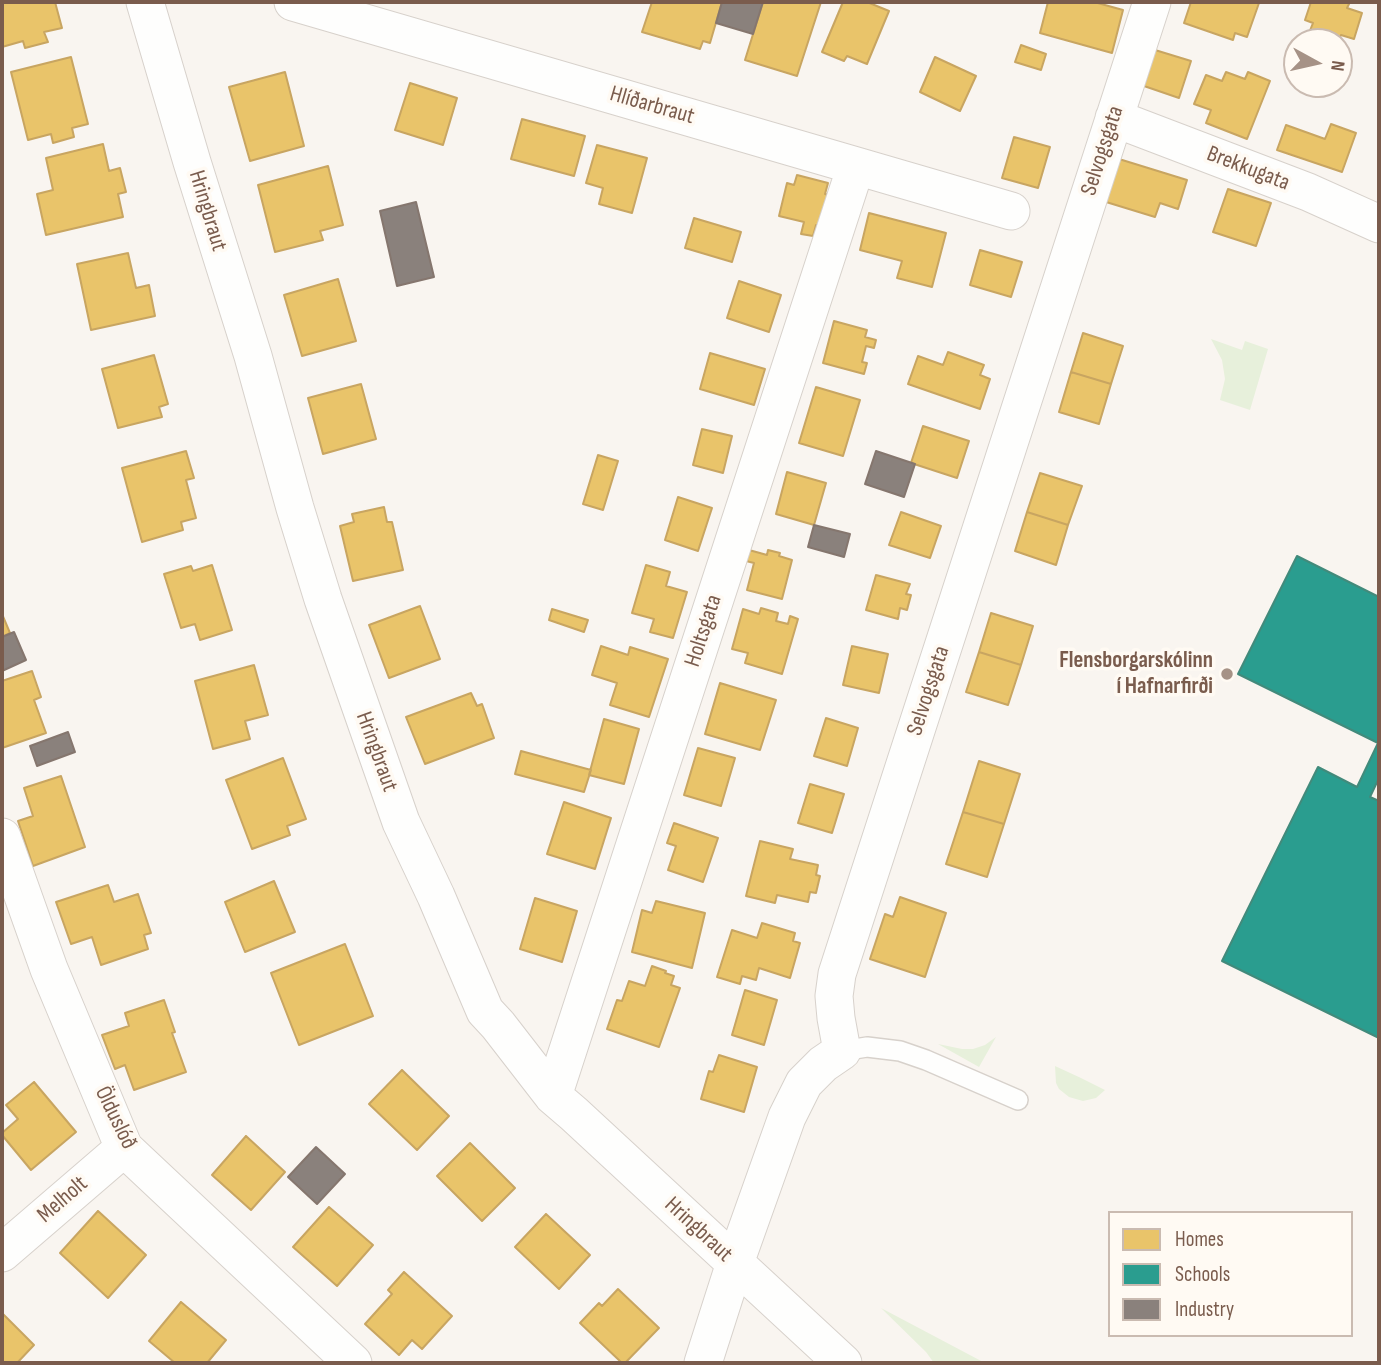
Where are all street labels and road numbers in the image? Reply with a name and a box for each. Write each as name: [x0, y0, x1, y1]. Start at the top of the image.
street label: Hlíðarbraut: [607, 81, 697, 131]
street label: Selvogsgata: [1076, 103, 1130, 199]
street label: Brekkugata: [1203, 141, 1293, 197]
street label: Hringbraut: [182, 167, 232, 255]
street label: Holtsgata: [679, 592, 729, 670]
street label: Selvogsgata: [902, 643, 956, 739]
street label: Hringbraut: [349, 708, 403, 796]
street label: Ölduslóð: [88, 1082, 142, 1154]
street label: Melholt: [32, 1171, 94, 1229]
street label: Hringbraut: [658, 1192, 738, 1268]

